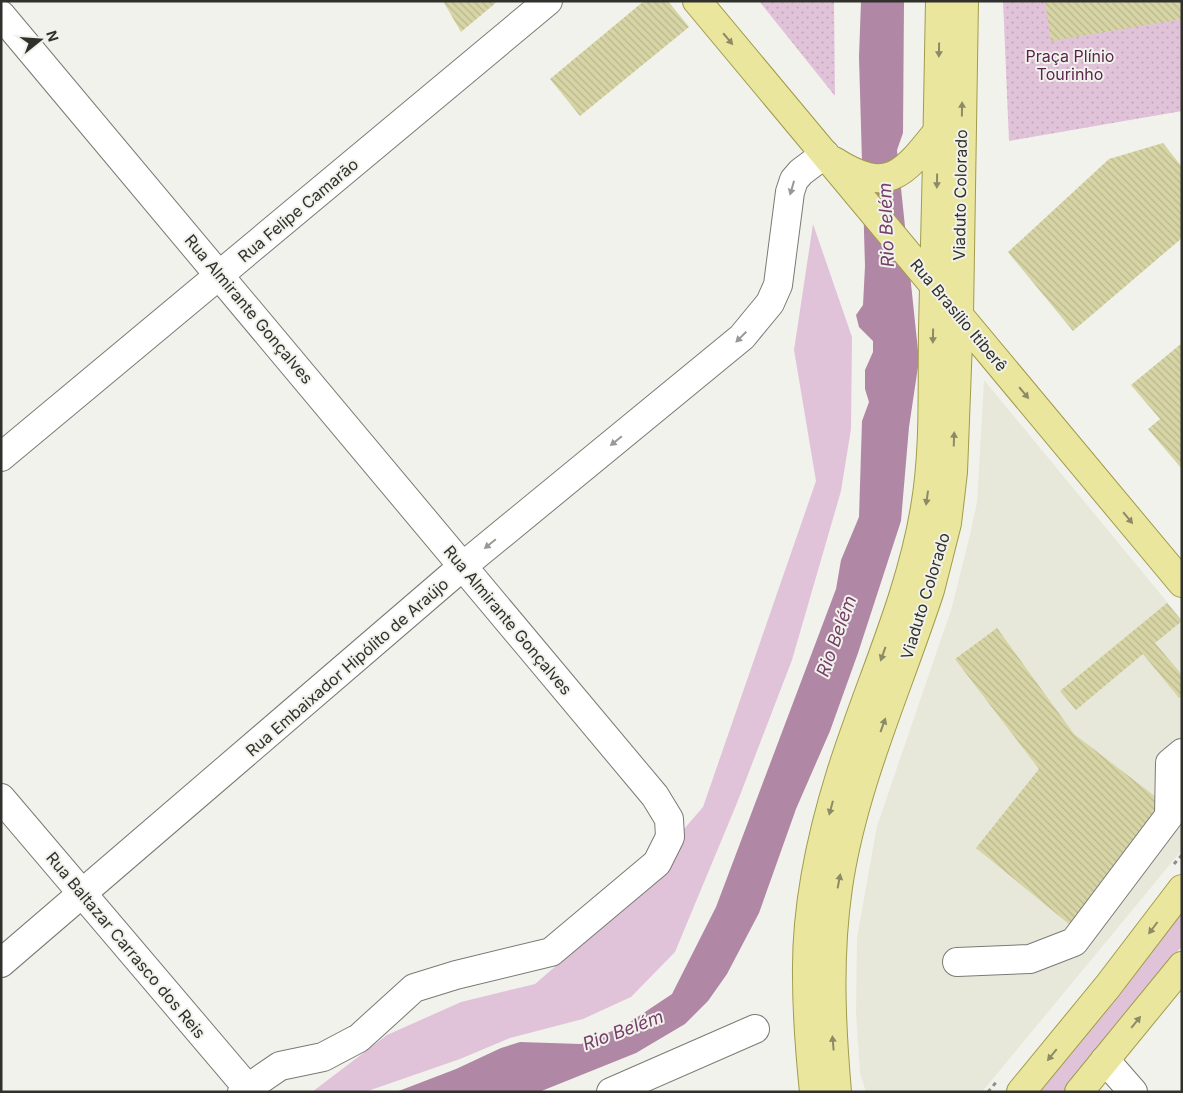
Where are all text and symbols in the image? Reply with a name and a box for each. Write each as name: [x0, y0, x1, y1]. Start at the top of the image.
north arrow: [15, 15, 65, 65]
text: N: [43, 28, 63, 44]
one-way arrow: [722, 32, 734, 44]
one-way arrow: [935, 42, 943, 58]
park label: Praça Plínio Tourinho: [1026, 46, 1114, 84]
one-way arrow: [958, 101, 966, 117]
street label: Viaduto Colorado: [949, 129, 971, 261]
street label: Rua Felipe Camarão: [234, 154, 362, 266]
one-way arrow: [932, 173, 940, 189]
one-way arrow: [787, 181, 795, 196]
water label: Rio Belém: [874, 182, 898, 268]
street label: Rua Almirante Gonçalves: [181, 230, 317, 388]
street label: Rua Brasílio Itiberê: [906, 255, 1012, 375]
one-way arrow: [929, 328, 937, 344]
one-way arrow: [735, 331, 747, 343]
one-way arrow: [1018, 386, 1029, 399]
one-way arrow: [950, 431, 958, 447]
one-way arrow: [610, 435, 623, 446]
one-way arrow: [923, 491, 931, 507]
one-way arrow: [1122, 511, 1133, 524]
street label: Viaduto Colorado: [896, 530, 954, 662]
one-way arrow: [484, 538, 497, 549]
street label: Rua Almirante Gonçalves: [440, 541, 576, 699]
street label: Rua Embaixador Hipólito de Araújo: [242, 574, 452, 760]
water label: Rio Belém: [812, 593, 860, 679]
one-way arrow: [879, 647, 886, 662]
one-way arrow: [879, 717, 887, 732]
one-way arrow: [827, 801, 835, 816]
street label: Rua Baltazar Carrasco dos Reis: [42, 848, 210, 1042]
one-way arrow: [836, 873, 844, 889]
one-way arrow: [1147, 921, 1158, 934]
water label: Rio Belém: [580, 1006, 666, 1054]
one-way arrow: [1130, 1016, 1141, 1028]
one-way arrow: [829, 1035, 837, 1051]
one-way arrow: [1046, 1048, 1057, 1061]

